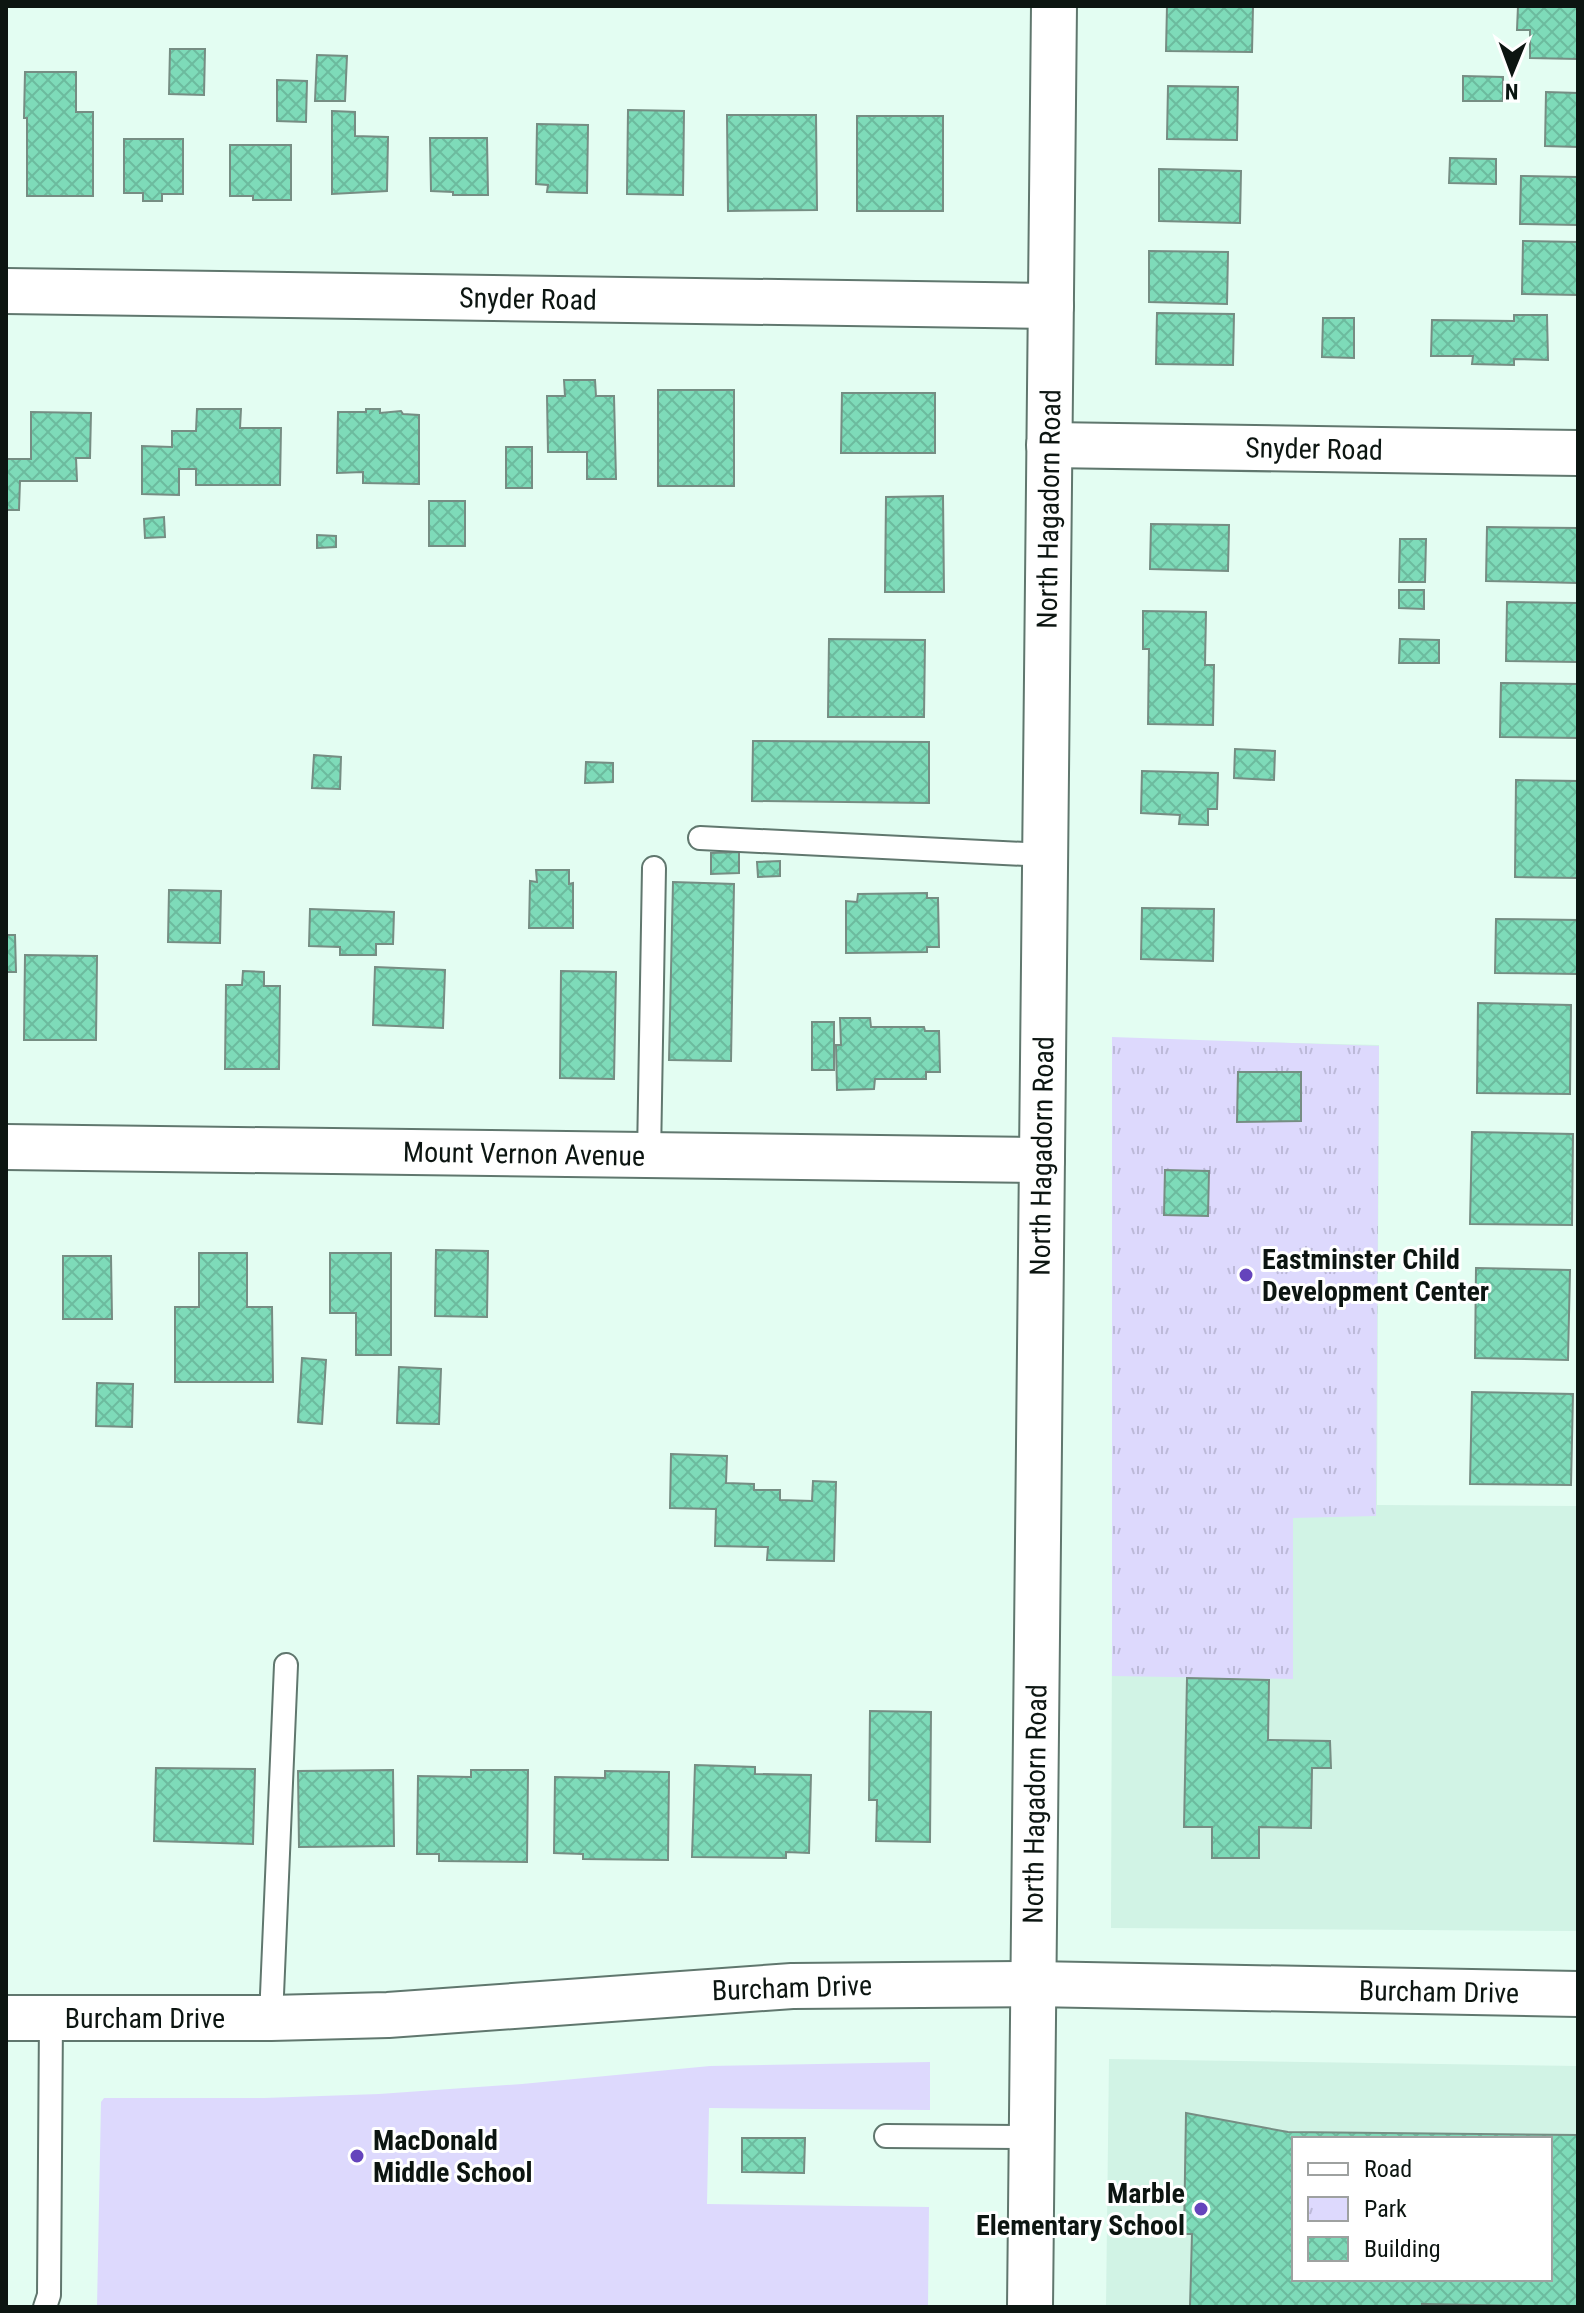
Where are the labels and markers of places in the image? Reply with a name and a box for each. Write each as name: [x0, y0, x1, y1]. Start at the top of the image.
place label: Eastminster Child Development Center: [1262, 1243, 1489, 1308]
marker: Eastminster Child Development Center: [1237, 1266, 1255, 1284]
place label: MacDonald Middle School: [373, 2124, 533, 2189]
marker: MacDonald Middle School: [348, 2147, 366, 2165]
place label: Marble Elementary School: [976, 2177, 1185, 2242]
marker: Marble Elementary School: [1192, 2200, 1210, 2218]

